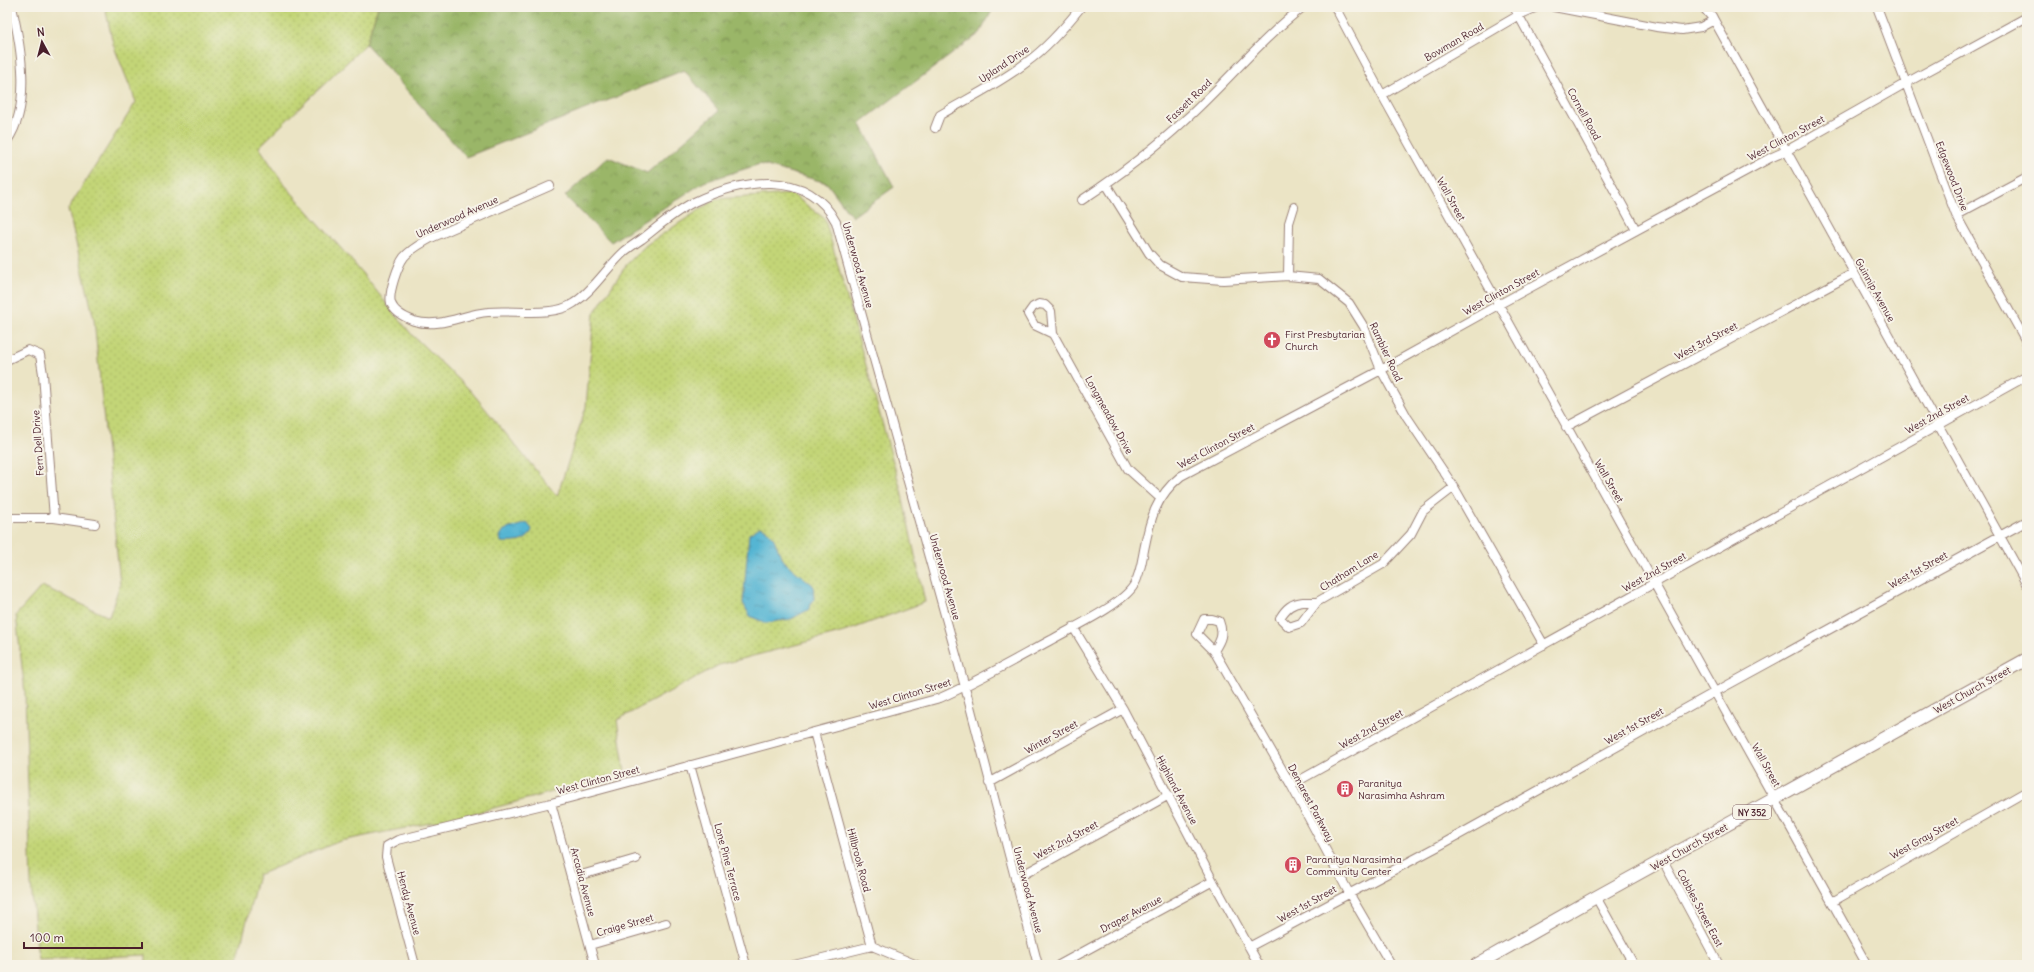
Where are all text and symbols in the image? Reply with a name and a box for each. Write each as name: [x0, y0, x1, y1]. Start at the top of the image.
street label: Bowman Road: [1422, 20, 1486, 64]
north arrow: [22, 22, 62, 62]
text: N: [36, 25, 45, 39]
street label: Upland Drive: [976, 42, 1032, 86]
street label: Fassett Road: [1164, 76, 1214, 126]
street label: Cornell Road: [1564, 86, 1604, 142]
street label: West Clinton Street: [1745, 112, 1827, 164]
street label: Edgewood Drive: [1933, 139, 1971, 213]
street label: Wall Street: [1434, 175, 1469, 224]
street label: Underwood Avenue: [414, 193, 500, 241]
street label: Underwood Avenue: [840, 221, 876, 309]
street label: Guinnip Avenue: [1852, 256, 1898, 324]
street label: West Clinton Street: [1461, 265, 1542, 318]
street label: West 3rd Street: [1672, 319, 1740, 363]
street label: Rambler Road: [1367, 320, 1405, 384]
place label: First Presbytarian Church: [1285, 328, 1365, 353]
church icon: First Presbytarian Church: [1262, 330, 1282, 350]
street label: Longmeadow Drive: [1082, 374, 1136, 456]
street label: West 2nd Street: [1903, 391, 1972, 437]
street label: Fern Dell Drive: [29, 410, 47, 476]
street label: West Clinton Street: [1175, 420, 1257, 472]
street label: Wall Street: [1591, 457, 1627, 506]
street label: Underwood Avenue: [927, 533, 963, 621]
street label: Chatham Lane: [1317, 548, 1381, 594]
street label: West 1st Street: [1886, 548, 1950, 592]
street label: West 2nd Street: [1620, 549, 1689, 595]
street label: West Church Street: [1931, 663, 2014, 717]
street label: West Clinton Street: [867, 675, 953, 713]
street label: West 1st Street: [1602, 704, 1666, 748]
street label: West 2nd Street: [1337, 706, 1406, 752]
street label: Winter Street: [1022, 717, 1080, 757]
street label: Wall Street: [1749, 741, 1784, 790]
street label: Highland Avenue: [1153, 753, 1201, 827]
street label: Demarest Parkway: [1285, 762, 1337, 844]
street label: West Clinton Street: [555, 763, 641, 797]
place label: Paranitya Narasimha Ashram: [1358, 777, 1445, 802]
building icon: Paranitya Narasimha Ashram: [1335, 779, 1355, 799]
road number: NY 352: [1733, 805, 1771, 819]
street label: West Gray Street: [1888, 814, 1961, 862]
street label: West 2nd Street: [1032, 817, 1101, 862]
street label: West Church Street: [1648, 820, 1731, 874]
street label: Lone Pine Terrace: [711, 822, 745, 902]
street label: Hillbrook Road: [844, 827, 874, 893]
street label: Underwood Avenue: [1010, 845, 1046, 935]
street label: Arcadia Avenue: [568, 846, 598, 918]
place label: Paranitya Narasimha Community Center: [1306, 853, 1402, 878]
building icon: Paranitya Narasimha Community Center: [1283, 855, 1303, 875]
street label: Cobbles Street East: [1674, 867, 1726, 950]
street label: Hendy Avenue: [394, 870, 424, 936]
street label: West 1st Street: [1275, 882, 1339, 926]
street label: Draper Avenue: [1098, 892, 1164, 936]
street label: Craige Street: [595, 911, 656, 939]
scale bar: [24, 924, 142, 950]
text: 100 m: [30, 930, 64, 945]

